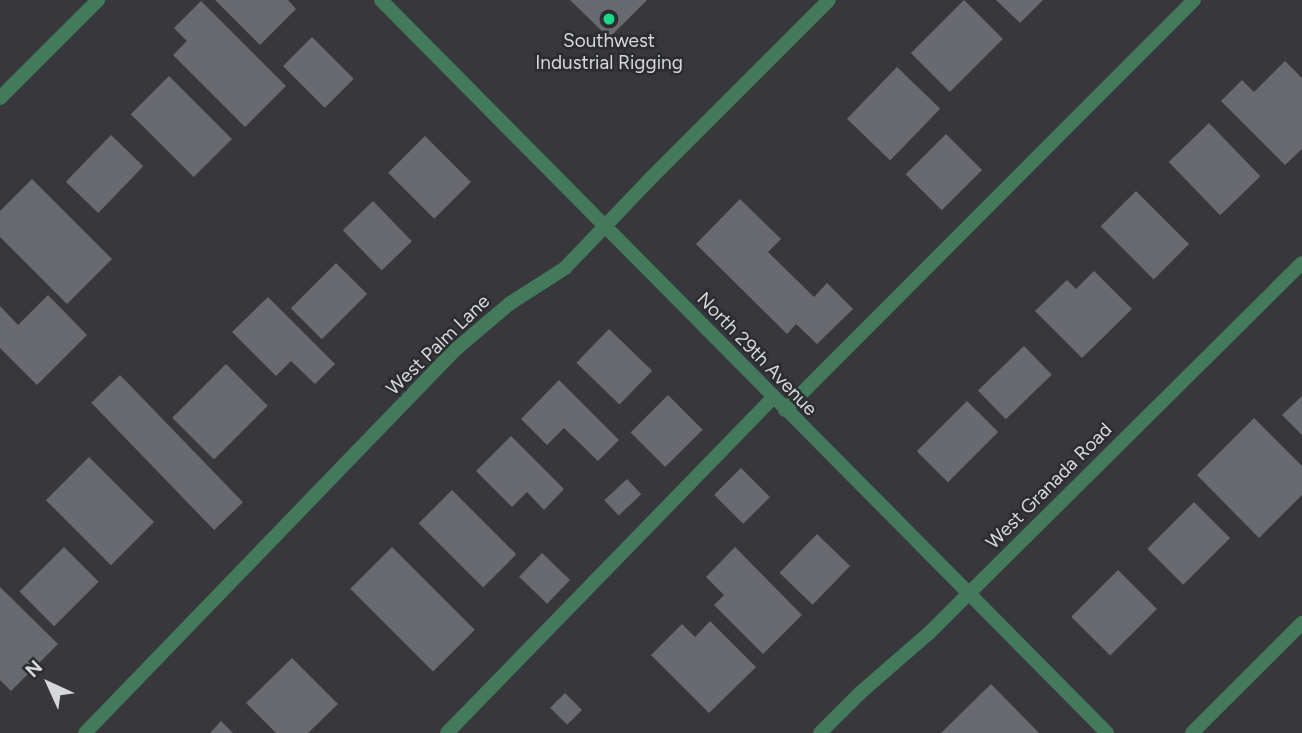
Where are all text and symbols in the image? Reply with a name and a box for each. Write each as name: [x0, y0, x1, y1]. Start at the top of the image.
marker: Southwest Industrial Rigging: [601, 11, 617, 27]
place label: Southwest Industrial Rigging: [535, 30, 683, 74]
street label: North 29th Avenue: [692, 288, 822, 420]
street label: West Palm Lane: [382, 290, 494, 400]
street label: West Granada Road: [981, 418, 1117, 554]
north arrow: [14, 649, 84, 719]
text: N: [20, 655, 47, 682]

